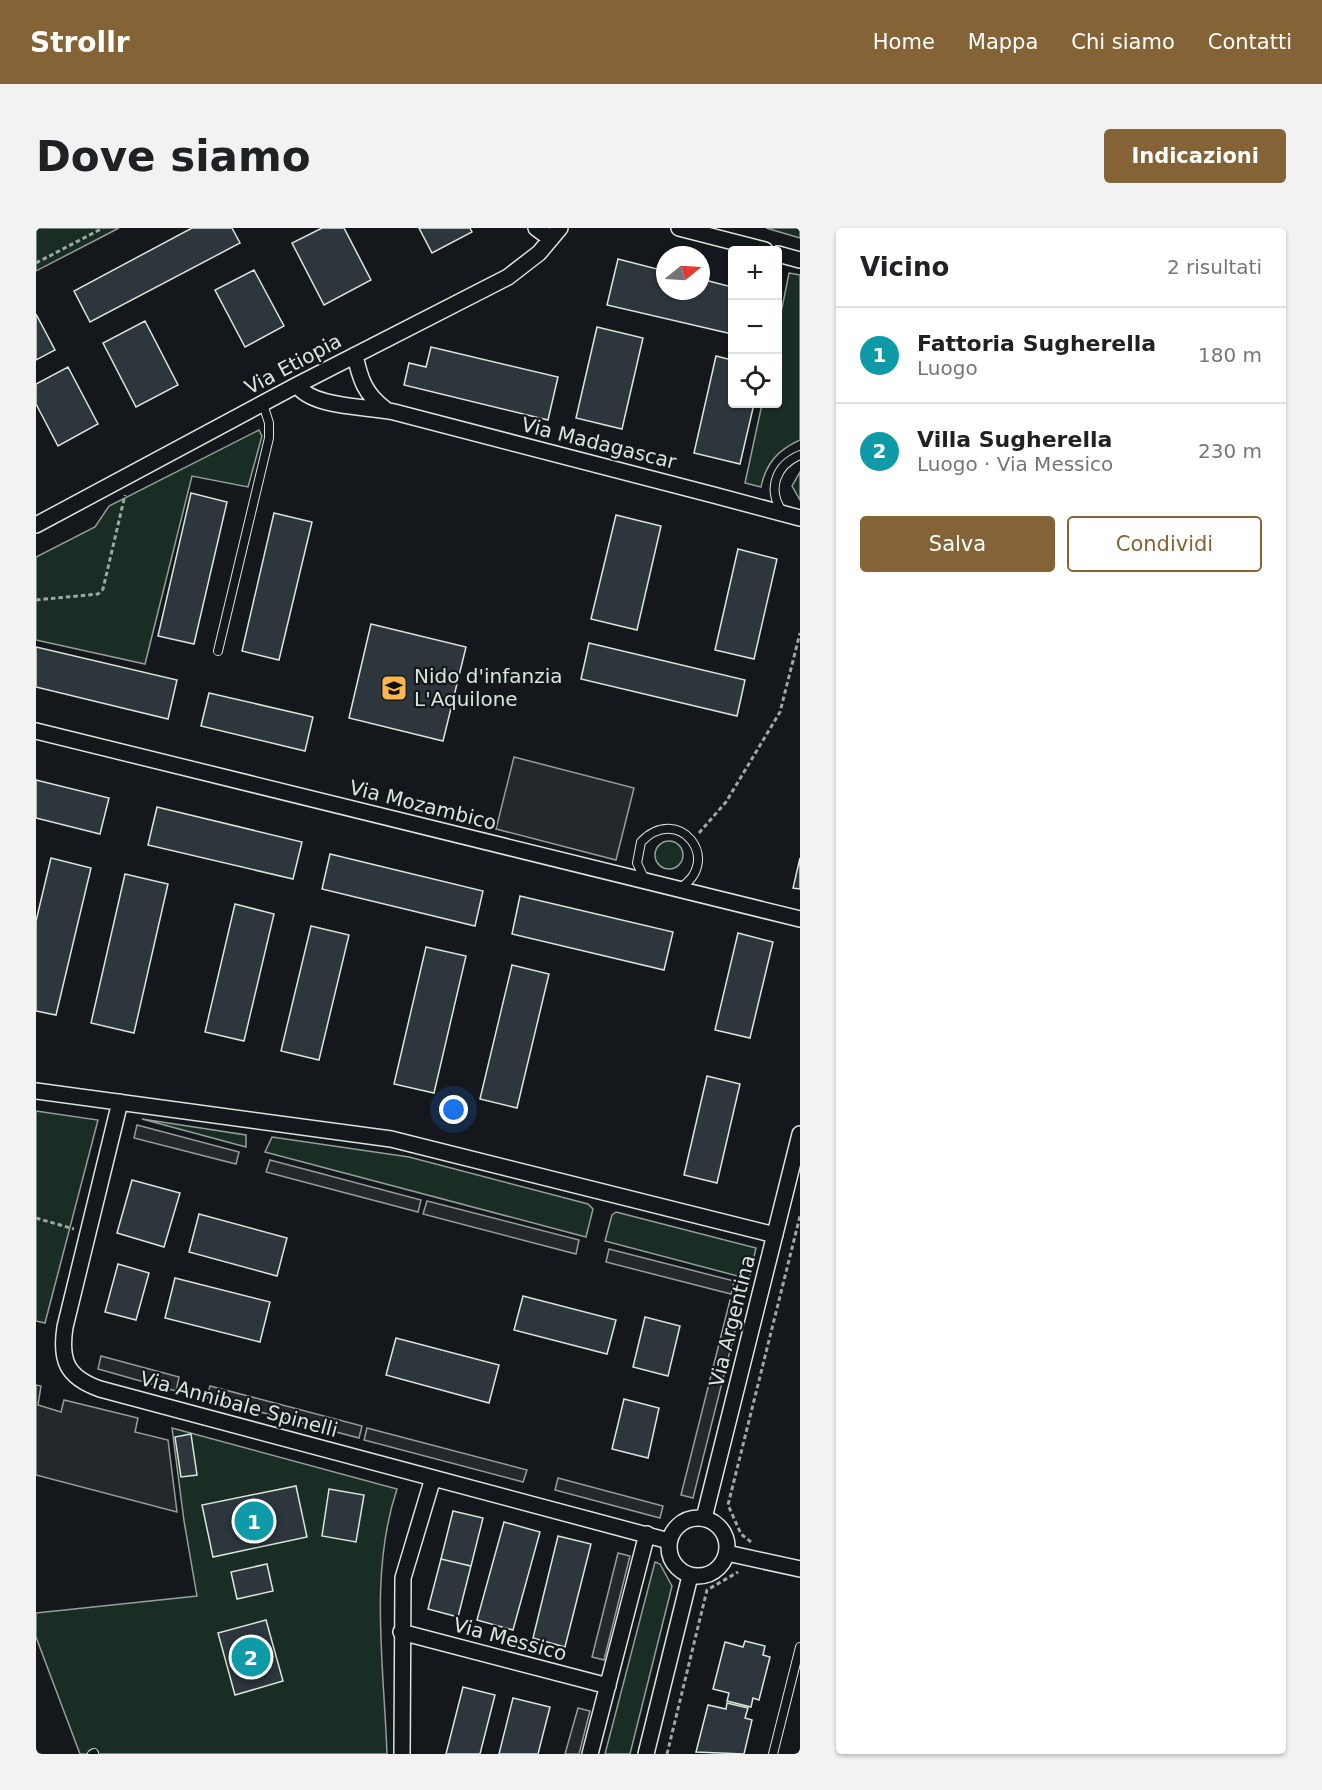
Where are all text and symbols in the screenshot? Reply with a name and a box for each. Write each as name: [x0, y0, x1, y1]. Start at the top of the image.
text: Strollr: [30, 26, 130, 59]
text: Home: [873, 30, 935, 54]
text: Mappa: [968, 30, 1038, 54]
text: Chi siamo: [1071, 30, 1175, 54]
text: Contatti: [1208, 30, 1292, 54]
button: Indicazioni: [1104, 129, 1286, 183]
text: Dove siamo: [36, 132, 311, 181]
north arrow: [656, 246, 710, 300]
map controls: [728, 246, 782, 408]
button: +: [728, 246, 782, 300]
text: Vicino: [860, 252, 949, 282]
text: 2 risultati: [1167, 255, 1262, 279]
button: −: [728, 300, 782, 354]
street label: Via Etiopia: [240, 328, 346, 400]
text: Fattoria Sugherella: [917, 331, 1156, 356]
text: 1: [873, 343, 886, 367]
text: 180 m: [1198, 343, 1262, 367]
button: locate: [728, 354, 782, 408]
text: Luogo: [917, 356, 978, 380]
street label: Via Madagascar: [519, 412, 680, 474]
text: Villa Sugherella: [917, 427, 1112, 452]
text: 2: [873, 439, 886, 463]
text: 230 m: [1198, 439, 1262, 463]
text: Luogo · Via Messico: [917, 452, 1113, 476]
button: Salva: [860, 516, 1055, 572]
button: Condividi: [1067, 516, 1262, 572]
place label: Nido d'infanzia L'Aquilone: [414, 664, 563, 711]
school or university icon: Nido d'infanzia L'Aquilone: [379, 673, 409, 703]
street label: Via Mozambico: [347, 775, 499, 835]
your location: [439, 1095, 468, 1124]
street label: Via Argentina: [704, 1253, 760, 1389]
street label: Via Annibale Spinelli: [137, 1366, 341, 1442]
pin: 1: [234, 1498, 274, 1544]
street label: Via Messico: [451, 1612, 569, 1666]
pin: 2: [232, 1634, 270, 1680]

